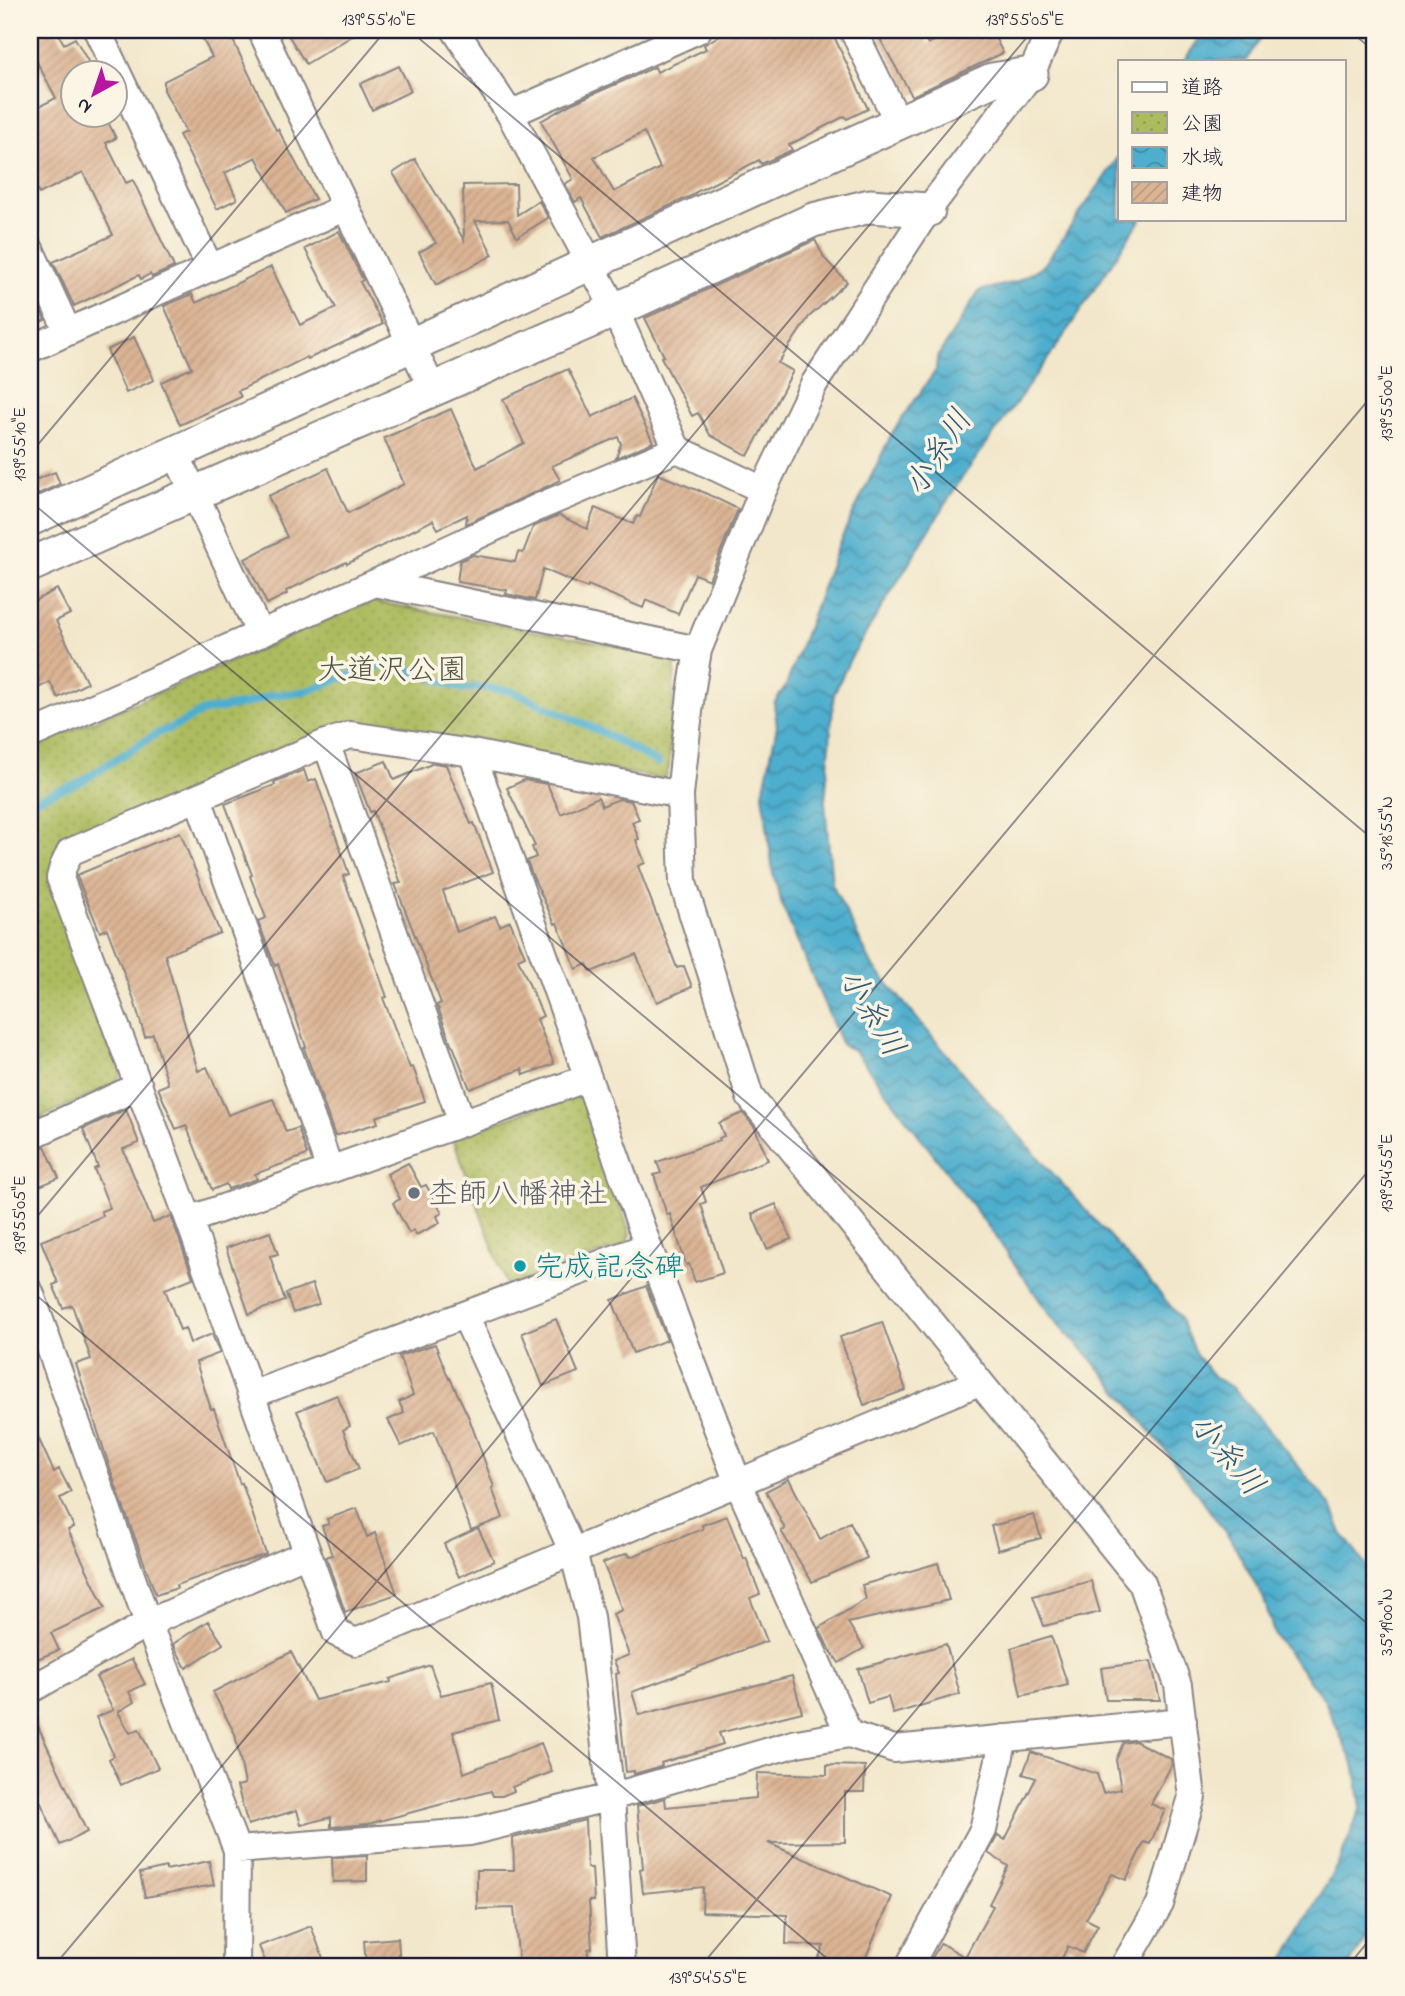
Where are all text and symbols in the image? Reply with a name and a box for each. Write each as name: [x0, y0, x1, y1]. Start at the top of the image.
text: 139°55'10"E: [342, 8, 416, 34]
text: 139°55'05"E: [985, 8, 1065, 34]
north arrow: [60, 60, 130, 130]
legend: [1118, 60, 1346, 220]
text: 道路: [1181, 74, 1223, 104]
text: N: [71, 91, 98, 120]
text: 公園: [1181, 110, 1223, 140]
text: 水域: [1181, 144, 1223, 174]
text: 建物: [1181, 180, 1223, 210]
text: 139°55'00"E: [1375, 365, 1401, 441]
water label: 小糸川: [894, 401, 986, 507]
text: 139°55'10"E: [8, 407, 34, 481]
park label: 大道沢公園: [317, 650, 467, 694]
text: 35°18'55"N: [1375, 796, 1401, 870]
water label: 小糸川: [825, 961, 915, 1067]
text: 139°54'55"E: [1375, 1134, 1401, 1212]
place label: 杢師八幡神社: [428, 1174, 608, 1218]
text: 139°55'05"E: [8, 1175, 34, 1255]
marker: 杢師八幡神社: [406, 1185, 422, 1201]
place label: 完成記念碑: [534, 1247, 684, 1291]
marker: 完成記念碑: [512, 1258, 528, 1274]
water label: 小糸川: [1176, 1404, 1274, 1508]
text: 35°19'00"N: [1375, 1588, 1401, 1656]
text: 139°54'55"E: [669, 1966, 747, 1992]

